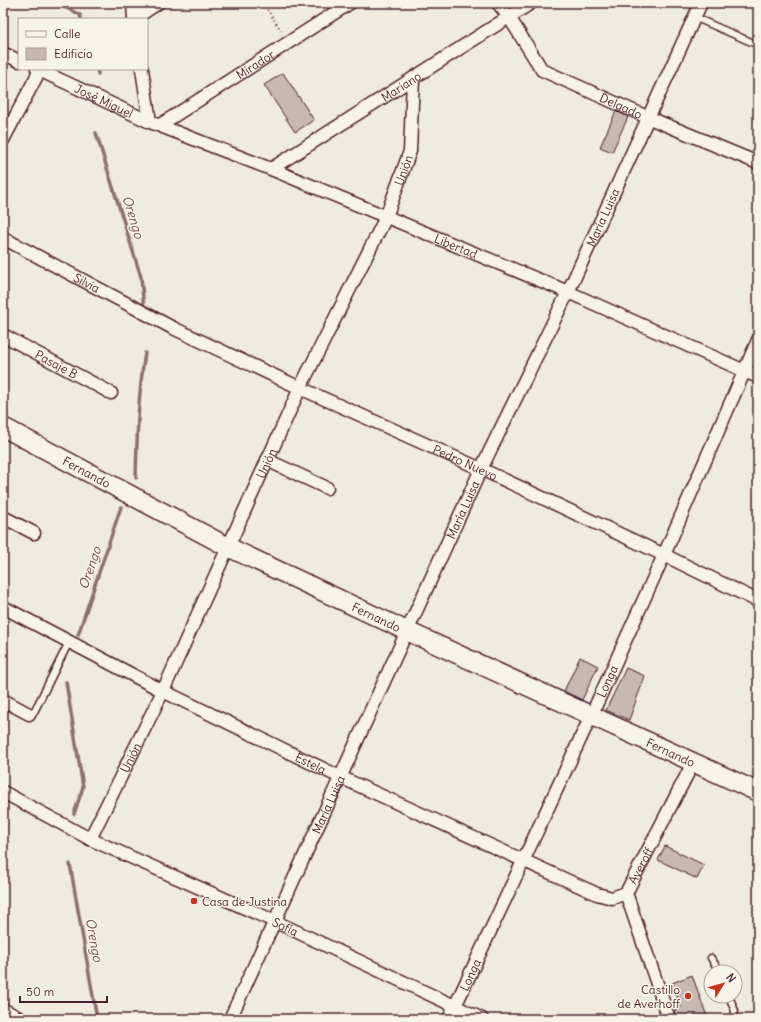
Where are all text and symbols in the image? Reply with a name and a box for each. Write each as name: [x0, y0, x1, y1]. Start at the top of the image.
legend: [18, 18, 148, 70]
text: Calle: [54, 26, 81, 41]
text: Edificio: [54, 46, 93, 61]
street label: Mirador: [233, 46, 277, 82]
street label: Mariano: [378, 68, 424, 104]
street label: José Miguel: [72, 80, 136, 121]
street label: Delgado: [598, 89, 645, 122]
street label: Unión: [391, 153, 416, 187]
street label: María Luisa: [583, 186, 622, 249]
water label: Orengo: [118, 193, 148, 241]
street label: Libertad: [432, 230, 480, 261]
street label: Silvia: [71, 269, 103, 296]
street label: Pasaje B: [33, 346, 81, 381]
street label: Pedro Nuevo: [431, 441, 500, 483]
street label: Unión: [253, 446, 279, 481]
street label: Fernando: [60, 453, 114, 491]
street label: María Luisa: [443, 478, 482, 541]
water label: Orengo: [75, 544, 105, 592]
street label: Fernando: [350, 599, 403, 635]
street label: Longa: [593, 662, 621, 699]
street label: Fernando: [644, 734, 698, 770]
street label: Unión: [117, 740, 144, 775]
street label: Estela: [293, 749, 329, 777]
street label: María Luisa: [308, 773, 348, 836]
street label: Averoff: [624, 844, 656, 886]
place label: Casa de Justina: [202, 894, 287, 909]
marker: Casa de Justina: [189, 896, 199, 906]
street label: Sofía: [270, 914, 301, 939]
water label: Orengo: [82, 917, 106, 964]
street label: Longa: [456, 956, 484, 993]
north arrow: [703, 964, 743, 1004]
text: N: [723, 971, 739, 985]
scale bar: [20, 978, 107, 1004]
place label: Castillo de Averhoff: [617, 982, 681, 1011]
text: 50 m: [26, 984, 55, 999]
marker: Castillo de Averhoff: [683, 991, 693, 1001]

